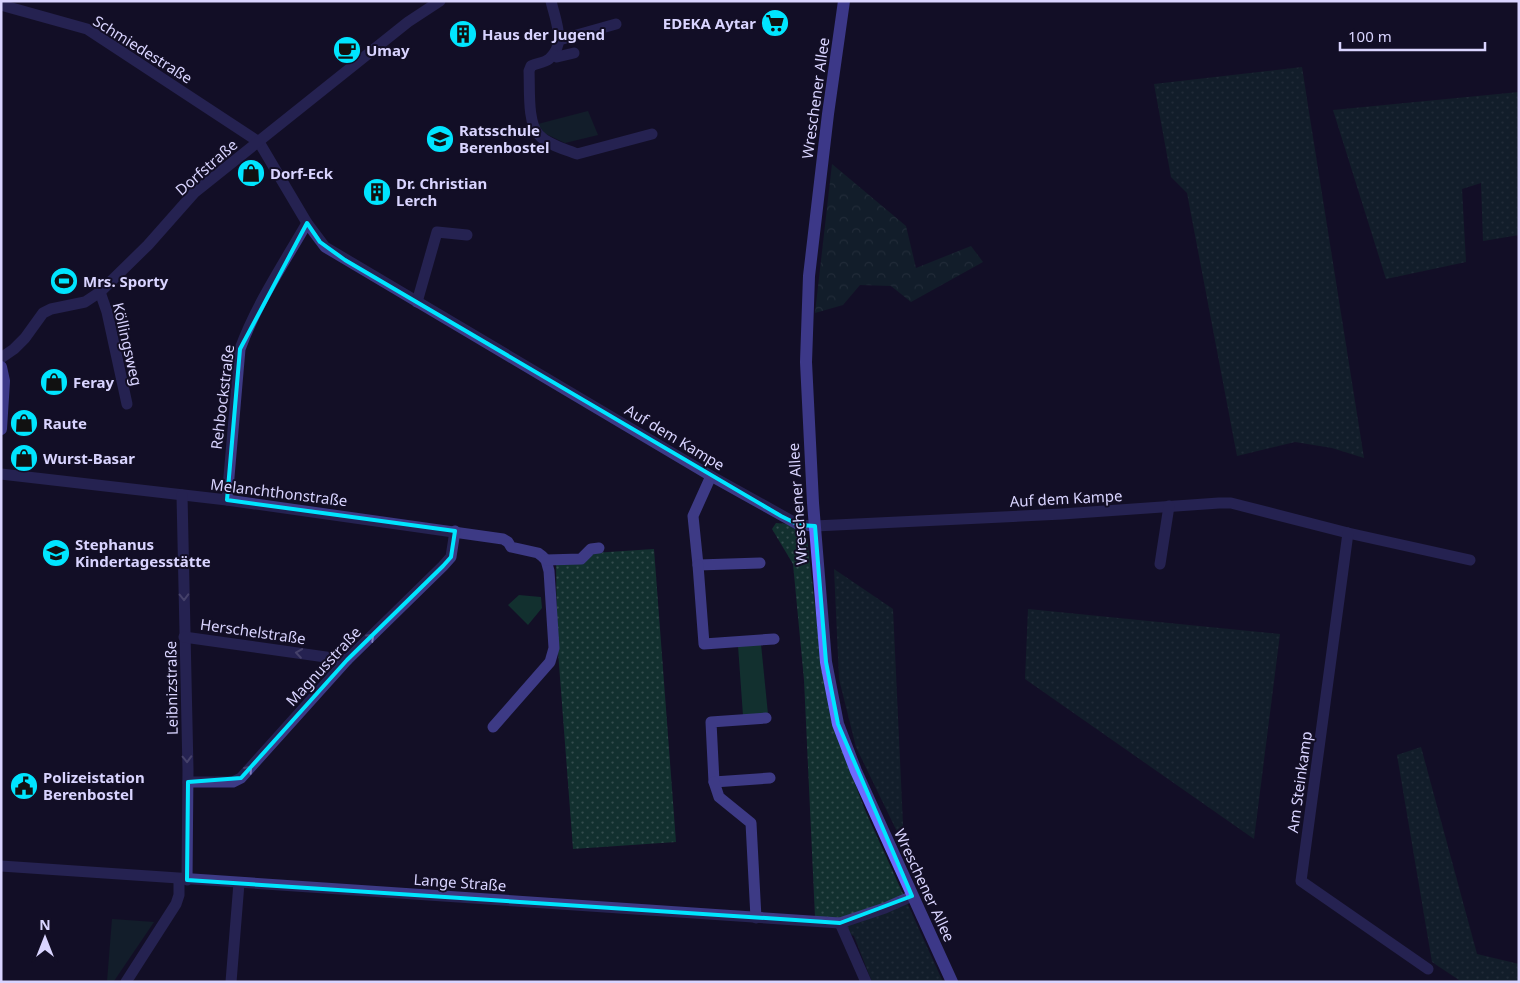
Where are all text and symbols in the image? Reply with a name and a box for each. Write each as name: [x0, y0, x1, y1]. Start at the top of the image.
supermarket icon: EDEKA Aytar: [760, 8, 790, 38]
street label: Schmiedestraße: [90, 10, 196, 88]
place label: EDEKA Aytar: [663, 13, 756, 33]
building icon: Haus der Jugend: [448, 19, 478, 49]
scale bar: [1340, 20, 1485, 52]
place label: Haus der Jugend: [482, 24, 605, 44]
text: 100 m: [1348, 26, 1392, 46]
cafe icon: Umay: [332, 35, 362, 65]
street label: Wreschener Allee: [797, 36, 833, 160]
place label: Umay: [366, 40, 410, 60]
place label: Ratsschule Berenbostel: [459, 120, 549, 157]
school or university icon: Ratsschule Berenbostel: [425, 124, 455, 154]
street label: Dorfstraße: [171, 134, 241, 200]
shop icon: Dorf-Eck: [236, 158, 266, 188]
place label: Dorf-Eck: [270, 163, 334, 183]
place label: Dr. Christian Lerch: [396, 173, 487, 210]
building icon: Dr. Christian Lerch: [362, 177, 392, 207]
sports icon: Mrs. Sporty: [49, 266, 79, 296]
place label: Mrs. Sporty: [83, 271, 169, 291]
street label: Köllingsweg: [109, 300, 147, 388]
street label: Rehbockstraße: [206, 343, 238, 451]
shop icon: Feray: [39, 367, 69, 397]
place label: Feray: [73, 372, 115, 392]
street label: Auf dem Kampe: [621, 399, 729, 475]
shop icon: Raute: [9, 408, 39, 438]
place label: Raute: [43, 413, 87, 433]
street label: Wreschener Allee: [783, 442, 811, 566]
shop icon: Wurst-Basar: [9, 443, 39, 473]
place label: Wurst-Basar: [43, 448, 135, 468]
street label: Melanchthonstraße: [209, 474, 349, 510]
street label: Auf dem Kampe: [1009, 485, 1123, 511]
place label: Stephanus Kindertagesstätte: [75, 534, 211, 571]
school or university icon: Stephanus Kindertagesstätte: [41, 538, 71, 568]
one-way arrow: [179, 593, 189, 601]
street label: Herschelstraße: [199, 614, 307, 648]
street label: Magnusstraße: [281, 622, 365, 710]
one-way arrow: [365, 634, 374, 643]
street label: Leibnizstraße: [160, 641, 182, 735]
one-way arrow: [294, 648, 302, 659]
street label: Am Steinkamp: [1282, 730, 1316, 834]
one-way arrow: [182, 755, 193, 763]
one-way arrow: [243, 766, 252, 775]
place label: Polizeistation Berenbostel: [43, 767, 145, 804]
public building icon: Polizeistation Berenbostel: [9, 771, 39, 801]
street label: Wreschener Allee: [890, 825, 960, 945]
street label: Lange Straße: [413, 869, 507, 895]
north arrow: [20, 913, 70, 963]
text: N: [39, 915, 51, 934]

